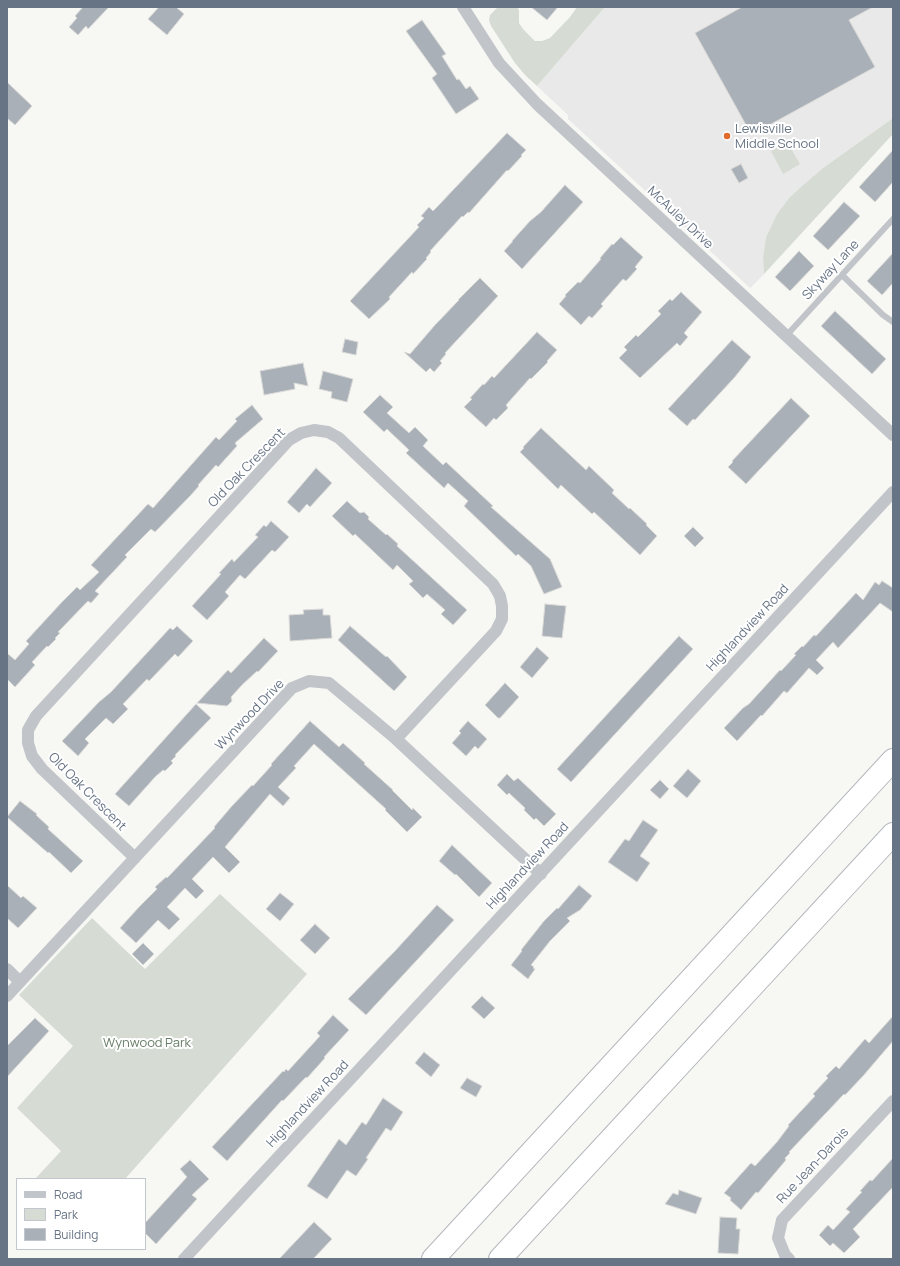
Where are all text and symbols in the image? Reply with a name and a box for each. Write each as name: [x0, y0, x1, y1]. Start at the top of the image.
place label: Lewisville Middle School: [735, 121, 819, 152]
marker: Lewisville Middle School: [722, 131, 732, 141]
street label: McAuley Drive: [644, 184, 716, 252]
street label: Skyway Lane: [799, 237, 863, 303]
street label: Old Oak Crescent: [205, 425, 289, 511]
street label: Highlandview Road: [704, 581, 792, 675]
street label: Wynwood Drive: [212, 676, 288, 754]
street label: Old Oak Crescent: [45, 750, 129, 834]
street label: Highlandview Road: [484, 819, 572, 913]
park label: Wynwood Park: [103, 1035, 191, 1051]
street label: Highlandview Road: [264, 1057, 352, 1151]
street label: Rue Jean-Darois: [774, 1125, 852, 1207]
legend: [16, 1178, 146, 1250]
text: Road: [54, 1186, 82, 1203]
text: Park: [54, 1206, 78, 1223]
text: Building: [54, 1226, 98, 1243]

